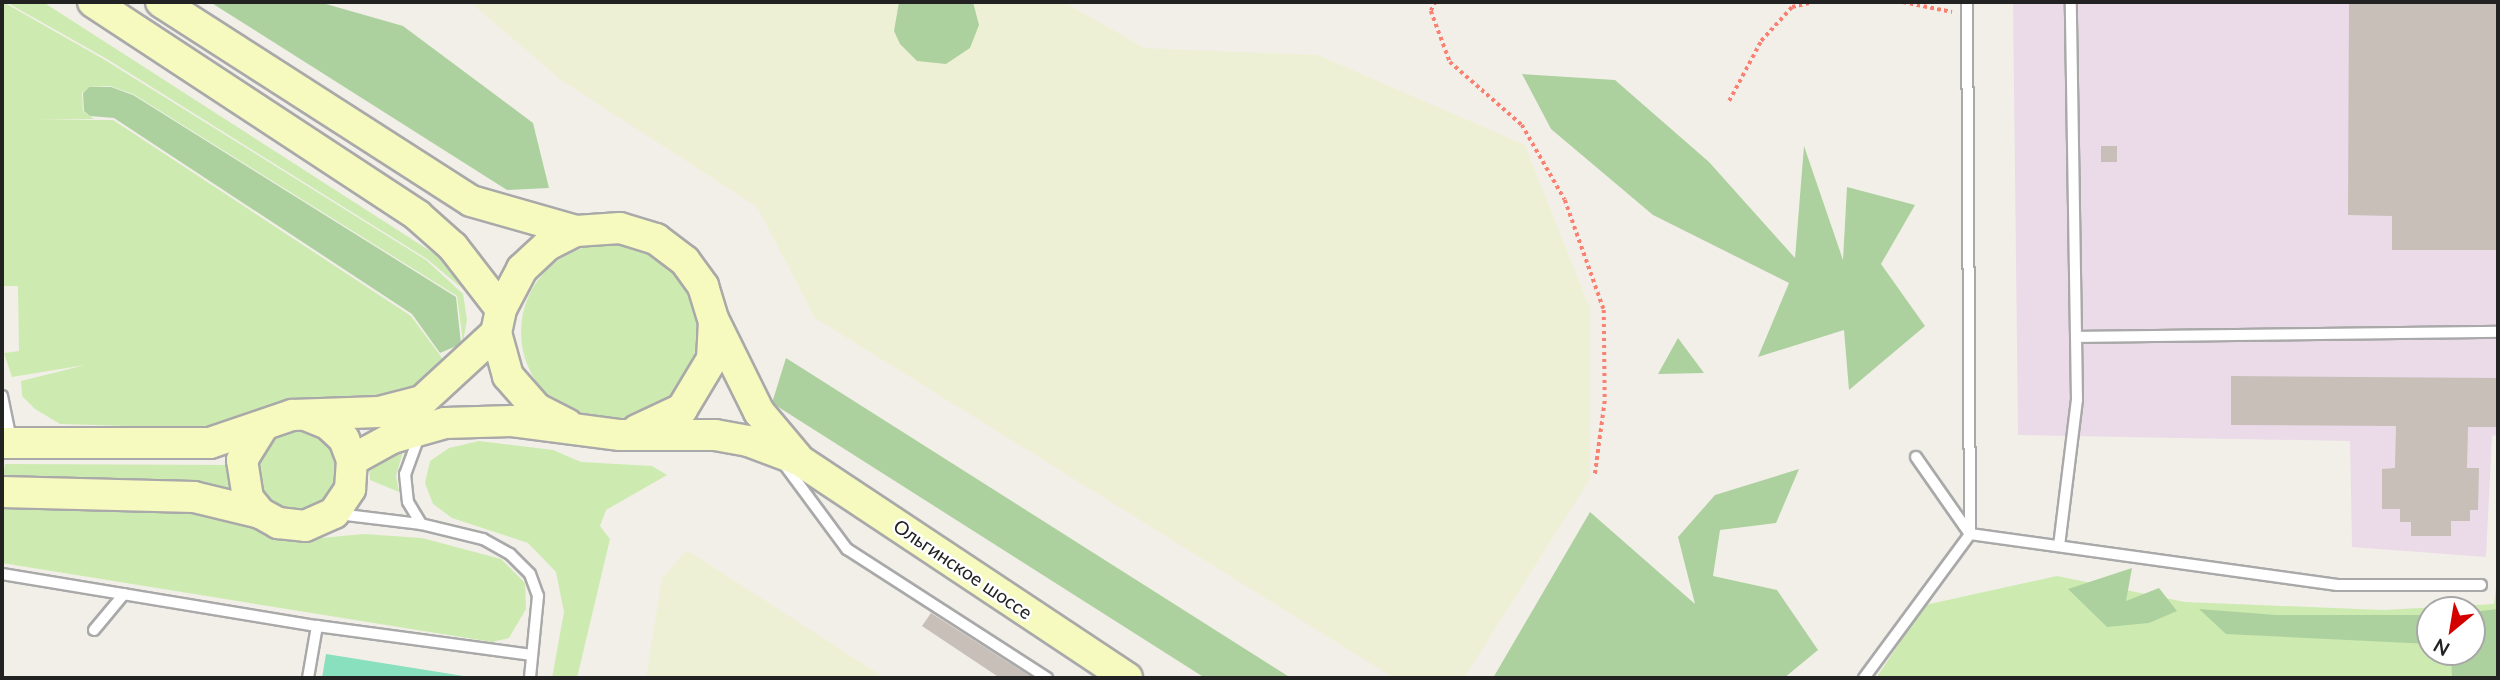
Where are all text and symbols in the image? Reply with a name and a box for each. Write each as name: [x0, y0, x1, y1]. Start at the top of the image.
street label: Ольгинское шоссе: [889, 514, 1037, 624]
north arrow: [2416, 596, 2486, 666]
text: N: [2429, 634, 2453, 662]

